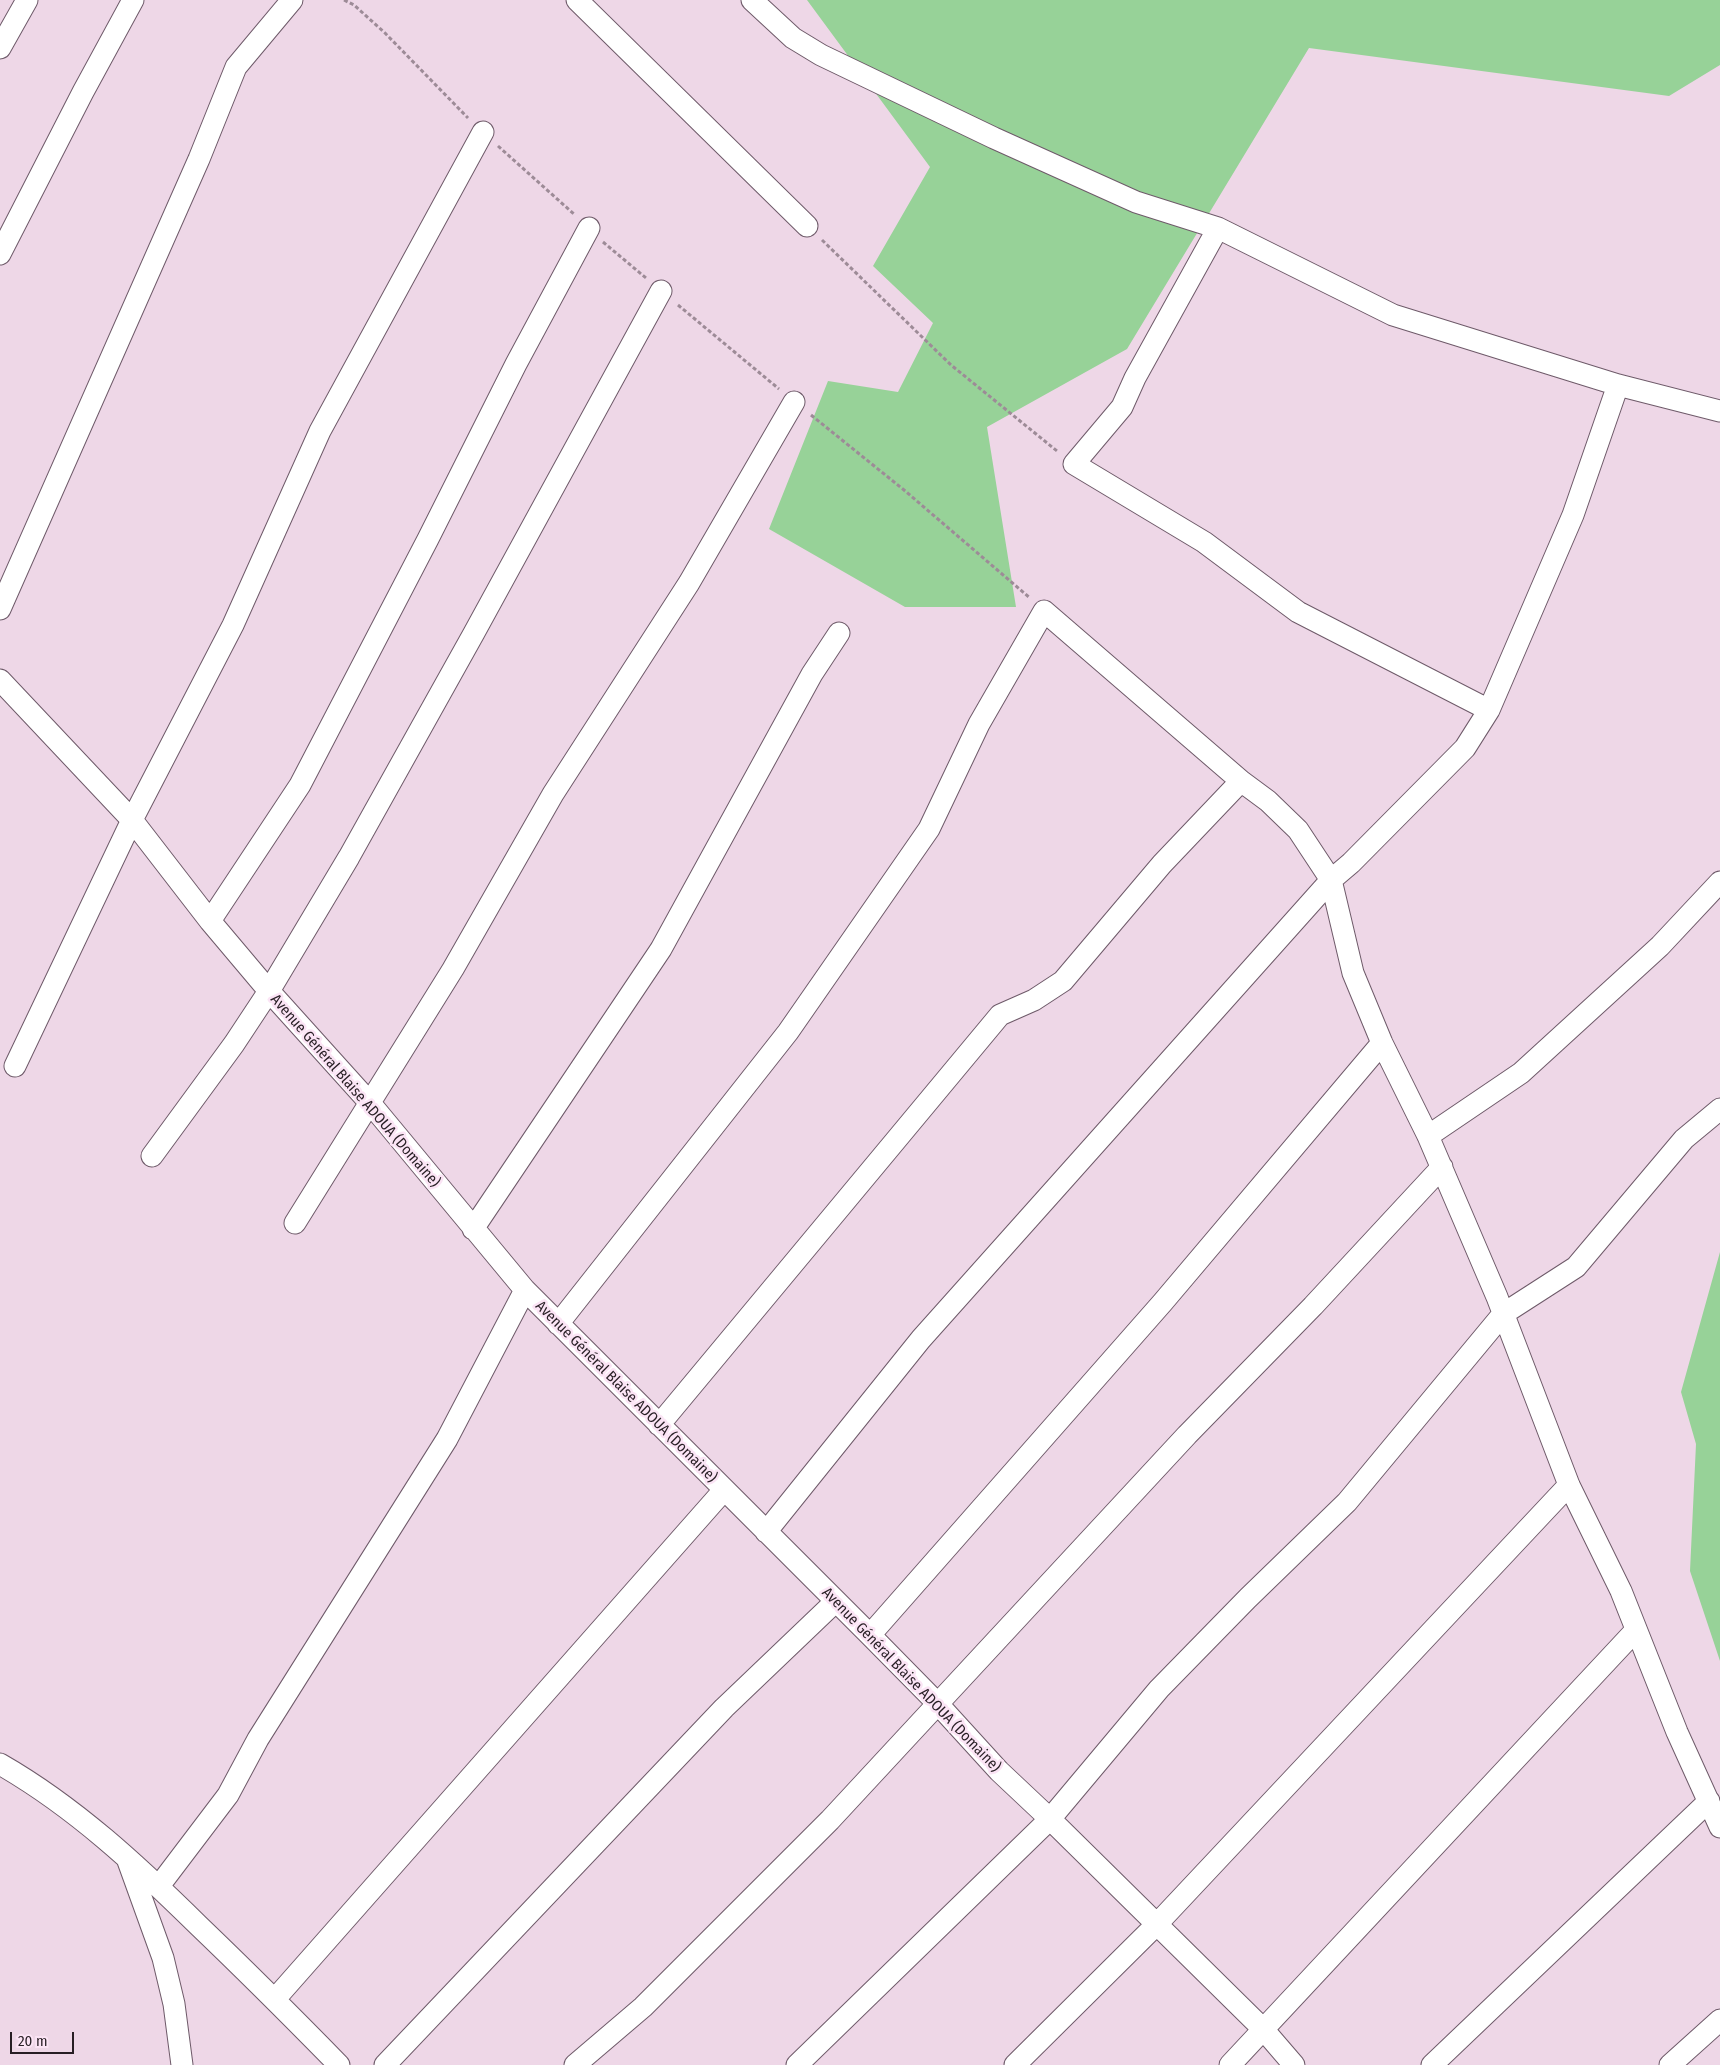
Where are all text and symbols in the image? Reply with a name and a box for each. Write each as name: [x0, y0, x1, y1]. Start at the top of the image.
street label: Avenue Général Blaise ADOUA (Domaine): [266, 991, 444, 1191]
street label: Avenue Général Blaise ADOUA (Domaine): [531, 1297, 721, 1487]
street label: Avenue Général Blaise ADOUA (Domaine): [818, 1584, 1004, 1776]
scale bar: [12, 2022, 76, 2054]
text: 20 m: [18, 2032, 48, 2050]

